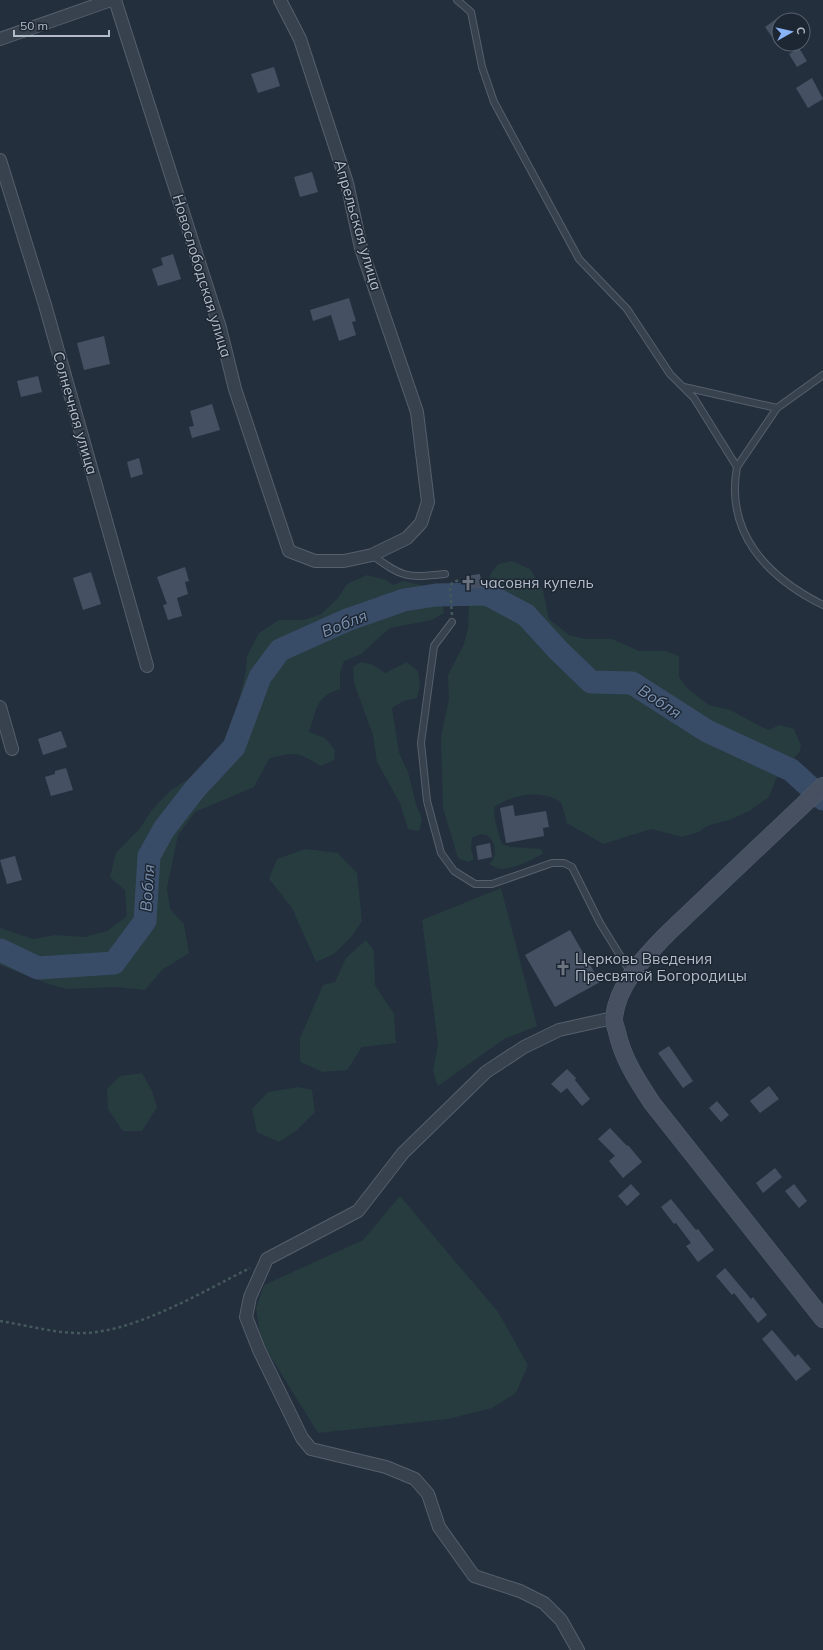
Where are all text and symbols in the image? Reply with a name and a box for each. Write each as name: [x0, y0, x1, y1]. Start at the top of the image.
scale bar: [14, 12, 109, 38]
north arrow: [771, 12, 811, 52]
text: 50 m: [20, 18, 48, 33]
text: С: [793, 26, 808, 36]
street label: Апрельская улица: [331, 157, 386, 292]
street label: Новослободская улица: [169, 192, 236, 360]
street label: Солнечная улица: [49, 349, 102, 477]
place label: часовня купель: [480, 573, 594, 592]
church icon: часовня купель: [459, 574, 477, 592]
water label: Вобля: [318, 605, 370, 641]
water label: Вобля: [635, 680, 686, 722]
water label: Вобля: [135, 863, 159, 912]
place label: Церковь Введения Пресвятой Богородицы: [575, 949, 747, 985]
church icon: Церковь Введения Пресвятой Богородицы: [554, 959, 572, 977]

